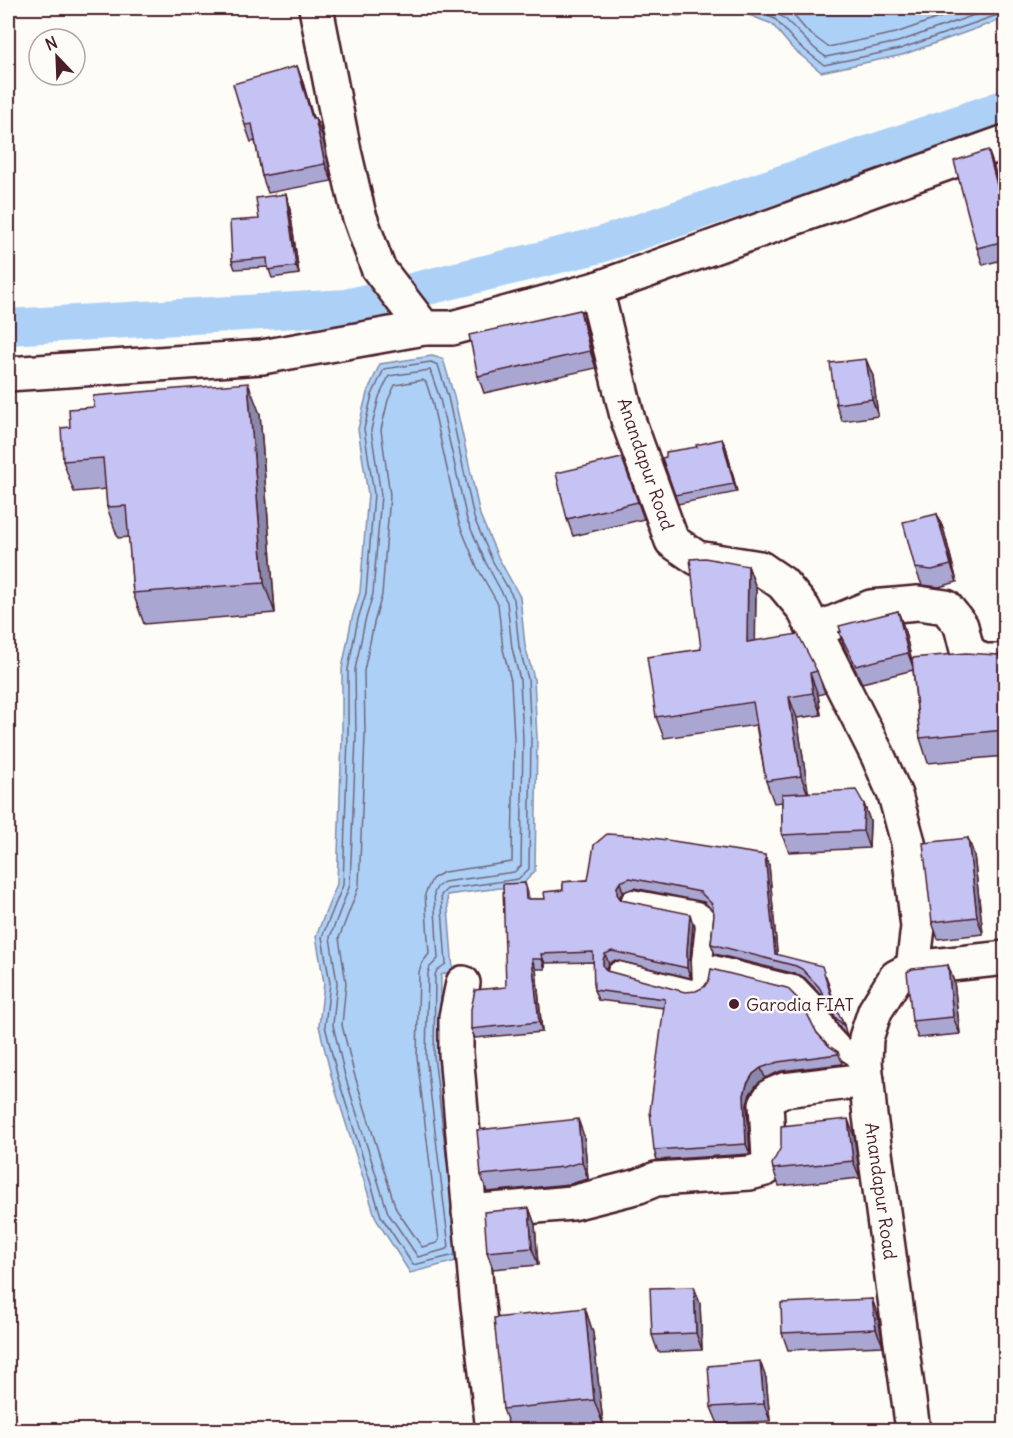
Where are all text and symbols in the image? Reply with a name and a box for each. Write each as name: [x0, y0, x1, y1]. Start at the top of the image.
north arrow: [27, 27, 87, 87]
text: N: [42, 32, 60, 55]
street label: Anandapur Road: [613, 395, 679, 533]
place label: Garodia FIAT: [746, 993, 854, 1016]
marker: Garodia FIAT: [727, 997, 741, 1011]
street label: Anandapur Road: [860, 1121, 902, 1261]

